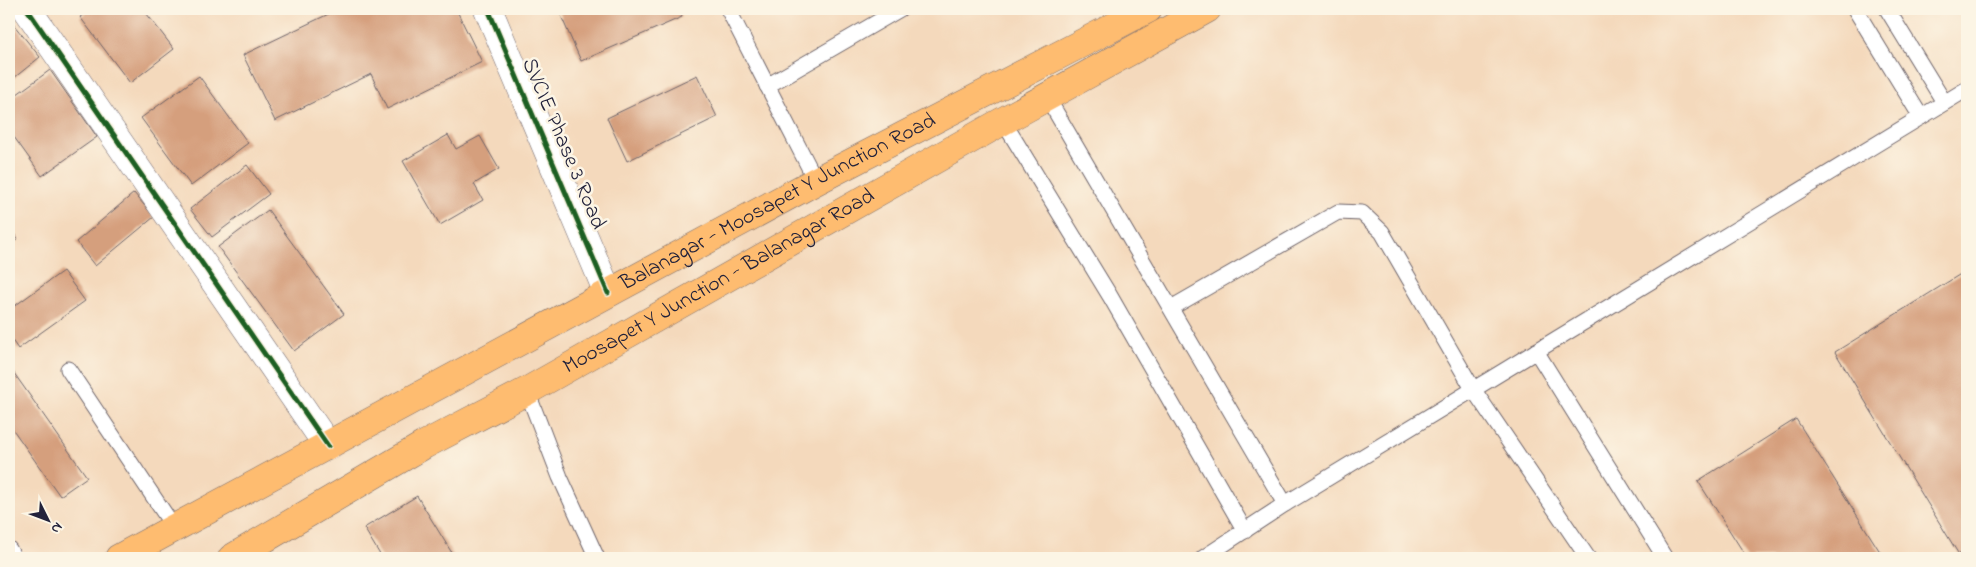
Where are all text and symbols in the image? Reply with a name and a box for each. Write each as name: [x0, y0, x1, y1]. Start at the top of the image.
street label: SVCIE Phase 3 Road: [512, 53, 614, 235]
street label: Balanagar - Moosapet Y Junction Road: [614, 105, 942, 300]
street label: Moosapet Y Junction - Balanagar Road: [557, 181, 881, 383]
north arrow: [22, 494, 72, 544]
text: N: [46, 517, 68, 538]

